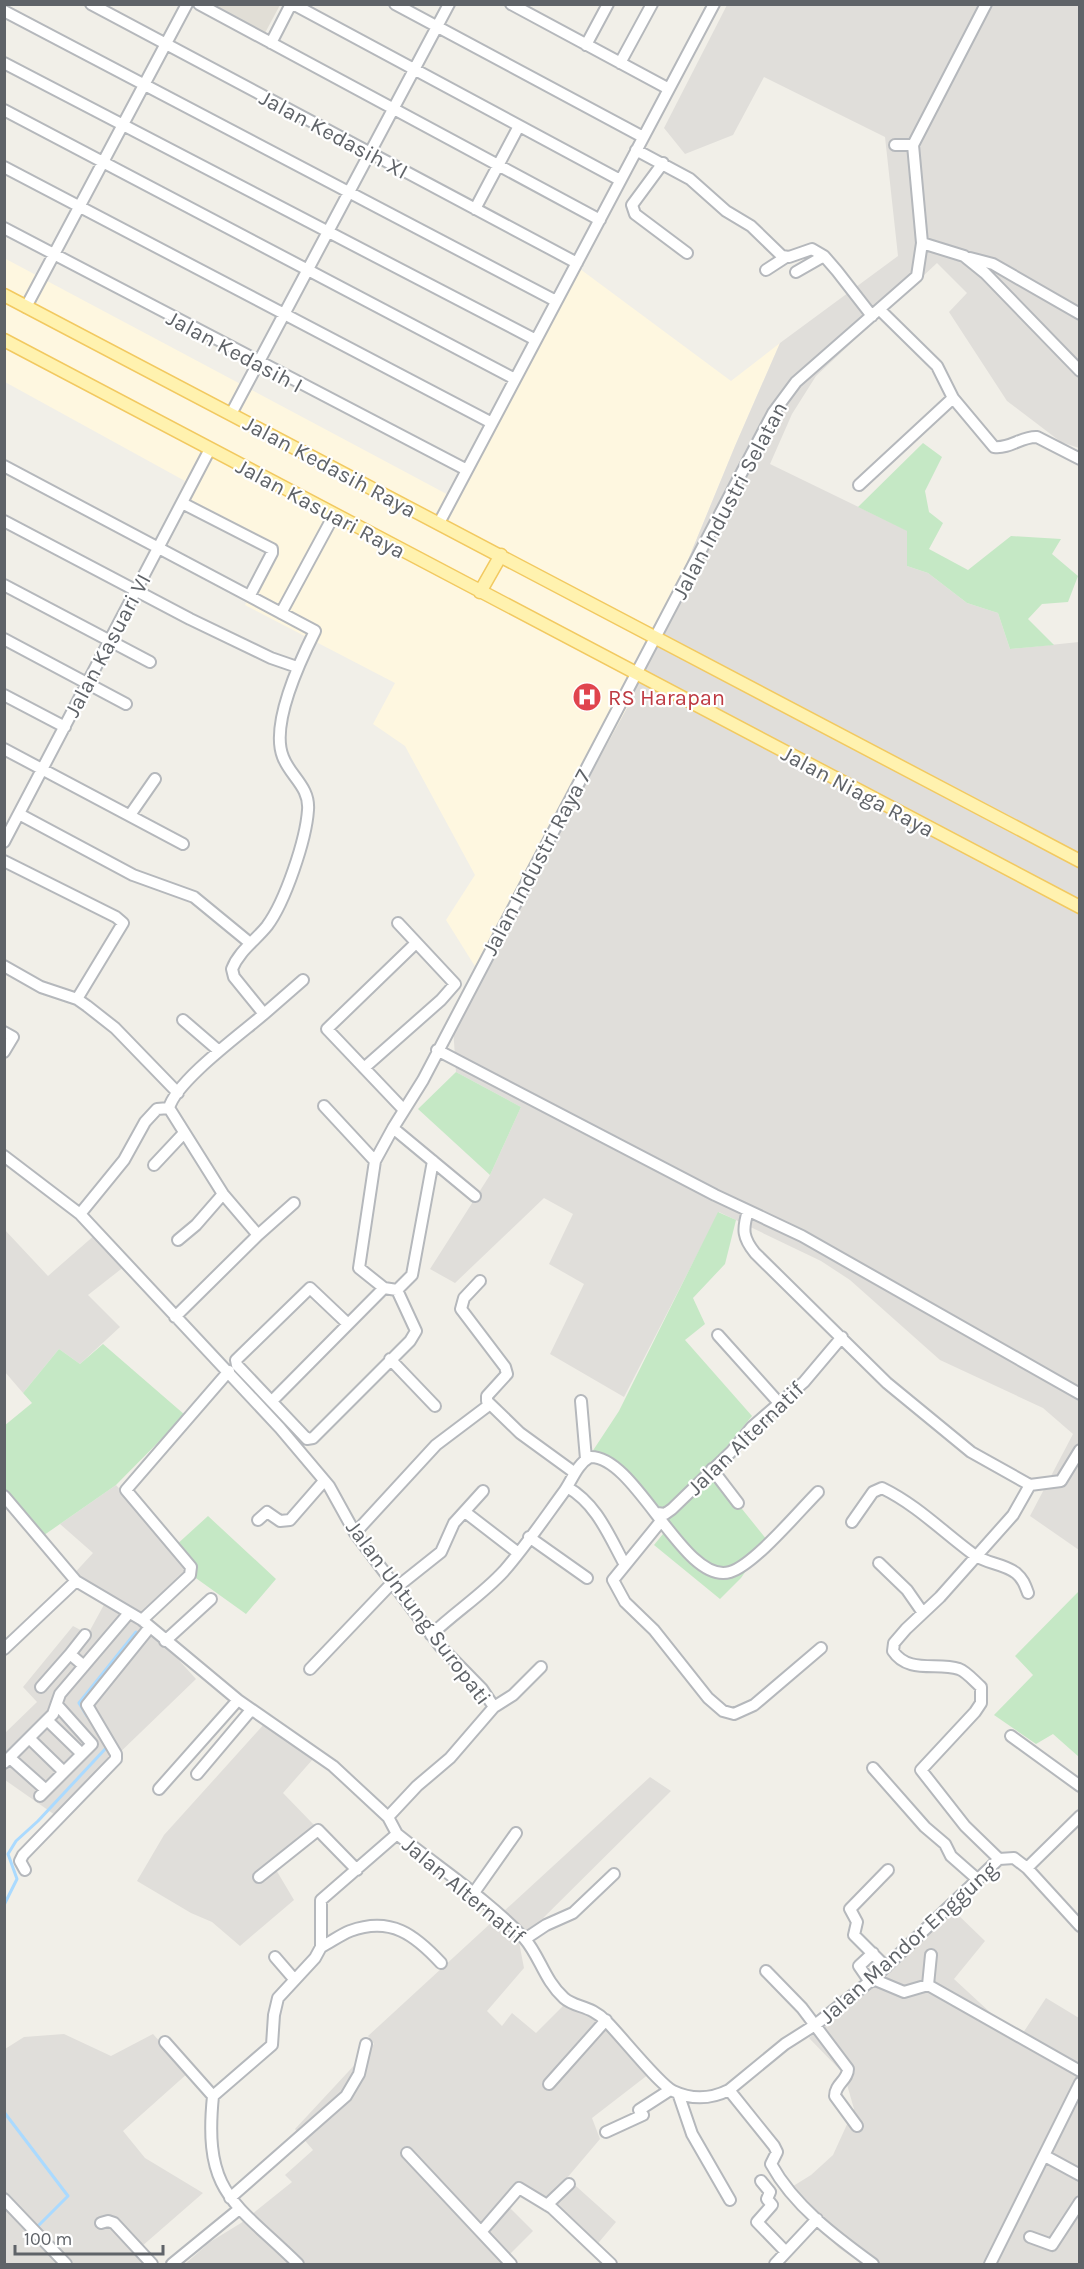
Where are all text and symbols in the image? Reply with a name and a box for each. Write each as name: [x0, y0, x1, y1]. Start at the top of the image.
street label: Jalan Kedasih XI: [255, 85, 412, 185]
street label: Jalan Kedasih I: [162, 305, 307, 399]
street label: Jalan Industri Selatan: [667, 397, 793, 604]
street label: Jalan Kedasih Raya: [239, 410, 420, 523]
street label: Jalan Kasuari Raya: [231, 453, 410, 564]
street label: Jalan Kasuari VI: [59, 569, 157, 722]
hospital icon: RS Harapan: [571, 681, 603, 713]
place label: RS Harapan: [608, 685, 725, 711]
street label: Jalan Niaga Raya: [777, 741, 938, 843]
street label: Jalan Industri Raya 7: [477, 765, 597, 960]
street label: Jalan Alternatif: [682, 1376, 810, 1501]
street label: Jalan Untung Suropati: [340, 1515, 496, 1710]
street label: Jalan Alternatif: [397, 1832, 530, 1950]
street label: Jalan Mandor Enggung: [815, 1856, 1003, 2029]
scale bar: [15, 2218, 164, 2256]
text: 100 m: [24, 2228, 72, 2250]

